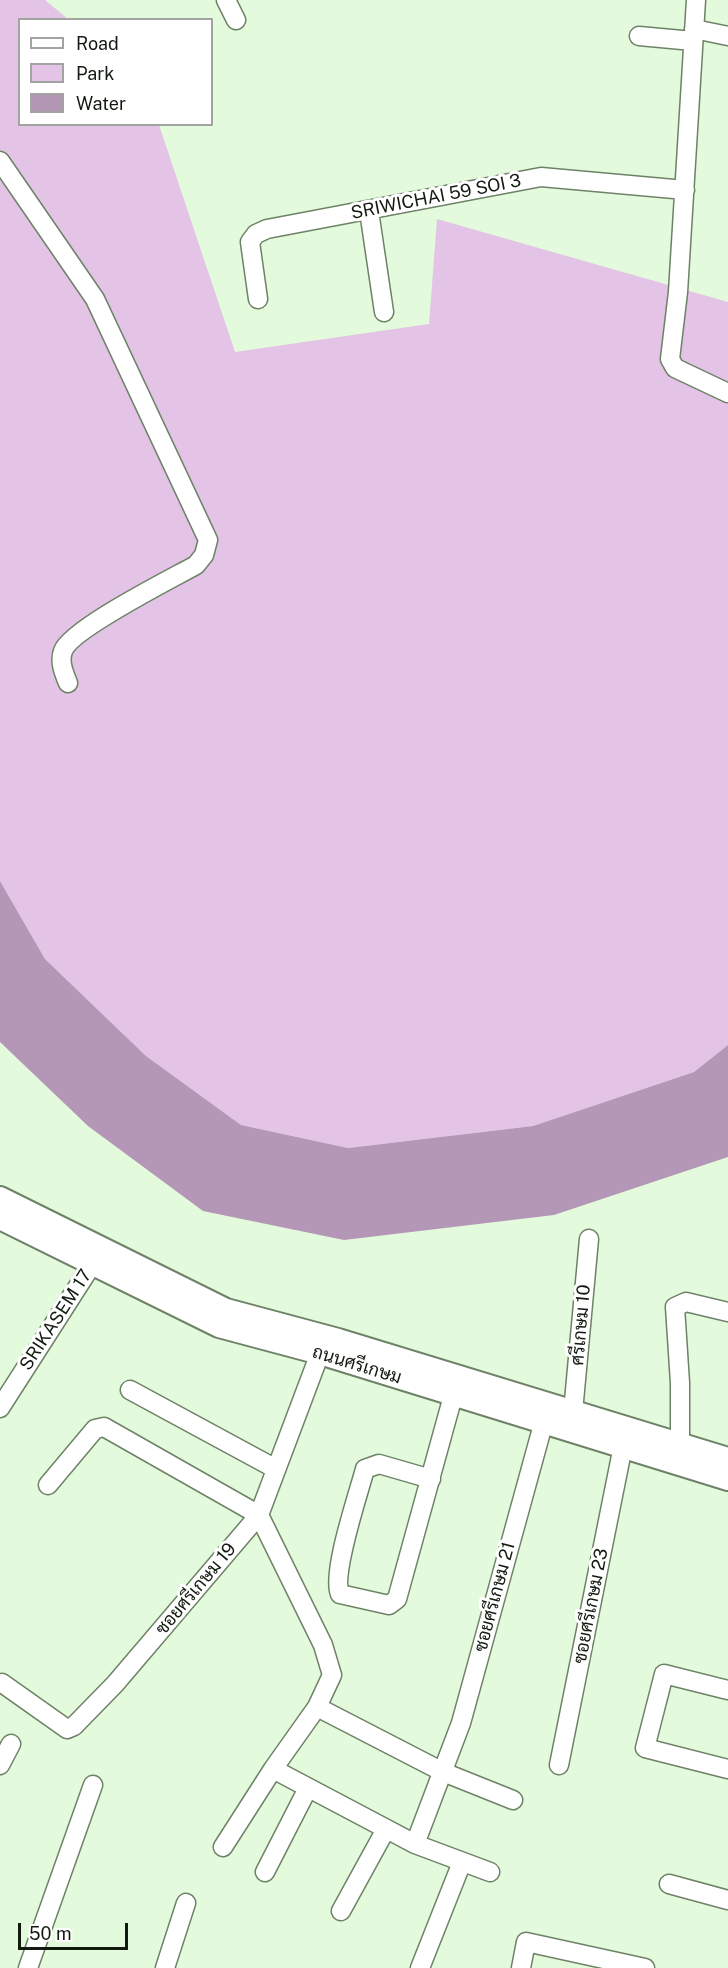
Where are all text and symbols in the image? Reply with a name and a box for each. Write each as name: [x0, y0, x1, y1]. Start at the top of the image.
legend: [18, 18, 213, 126]
text: Road: [76, 33, 119, 54]
text: Park: [76, 63, 114, 84]
text: Water: [76, 93, 126, 114]
street label: SRIWICHAI 59 SOI 3: [349, 170, 523, 224]
street label: SRIKASEM 17: [15, 1265, 97, 1375]
street label: ศรีเกษม 10: [567, 1283, 595, 1367]
street label: ถนนศรีเกษม: [310, 1341, 404, 1389]
street label: ซอยศรีเกษม 19: [151, 1539, 241, 1639]
street label: ซอยศรีเกษม 21: [470, 1540, 520, 1654]
street label: ซอยศรีเกษม 23: [569, 1546, 613, 1666]
scale bar: [21, 1911, 130, 1949]
text: 50 m: [29, 1923, 72, 1944]

